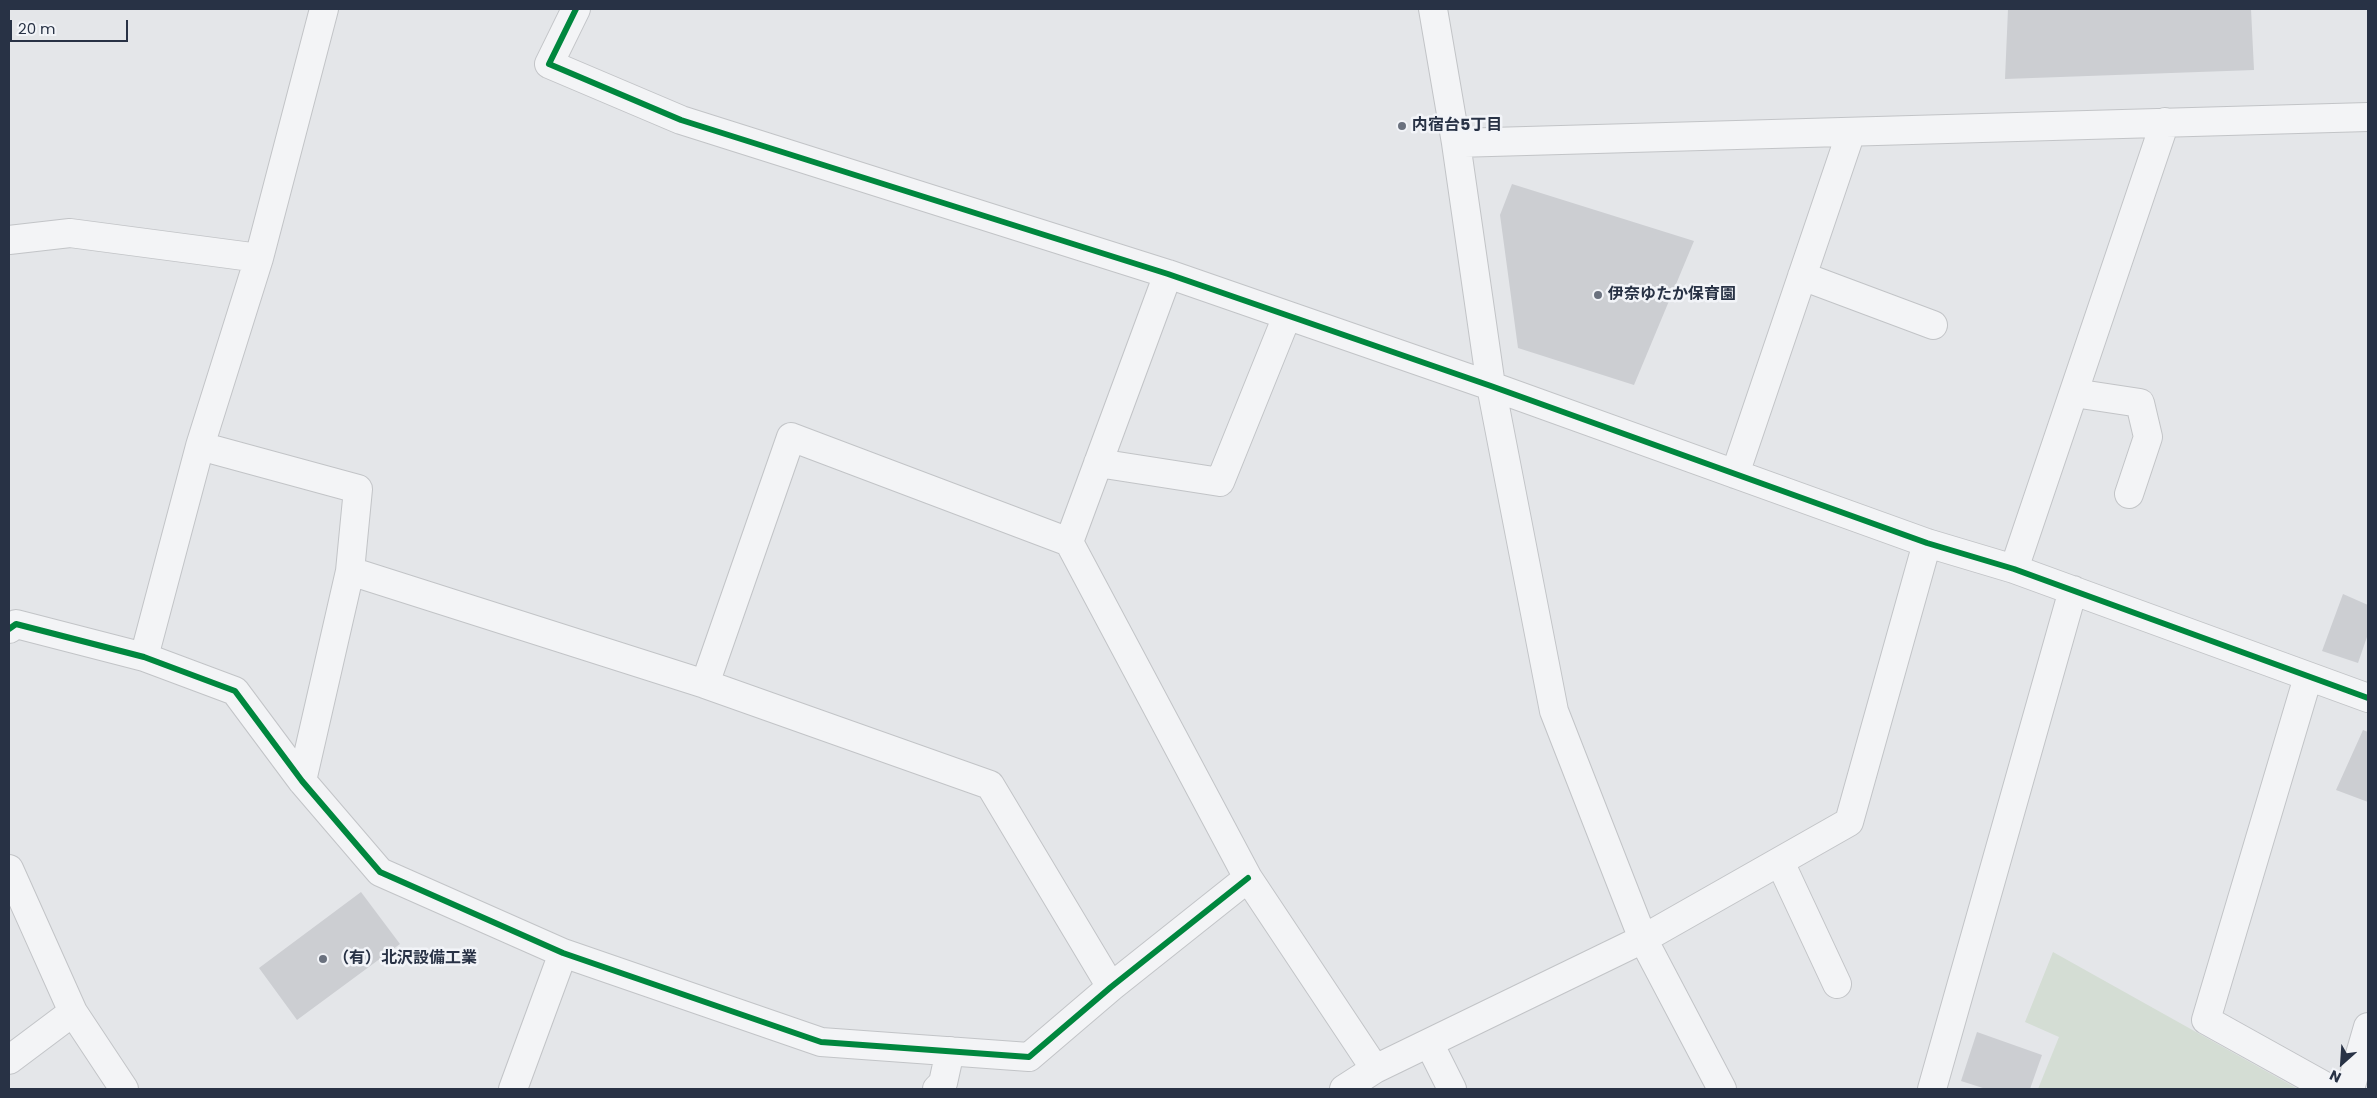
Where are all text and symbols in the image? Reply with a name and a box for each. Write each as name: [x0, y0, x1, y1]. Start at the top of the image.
scale bar: [12, 10, 130, 42]
text: 20 m: [18, 18, 56, 39]
place label: 内宿台5丁目: [1412, 116, 1502, 136]
marker: 内宿台5丁目: [1396, 120, 1408, 132]
place label: 伊奈ゆたか保育園: [1608, 285, 1736, 305]
marker: 伊奈ゆたか保育園: [1592, 289, 1604, 301]
place label: （有）北沢設備工業: [333, 949, 477, 969]
marker: （有）北沢設備工業: [317, 953, 329, 965]
north arrow: [2317, 1038, 2367, 1088]
text: N: [2326, 1065, 2345, 1088]

